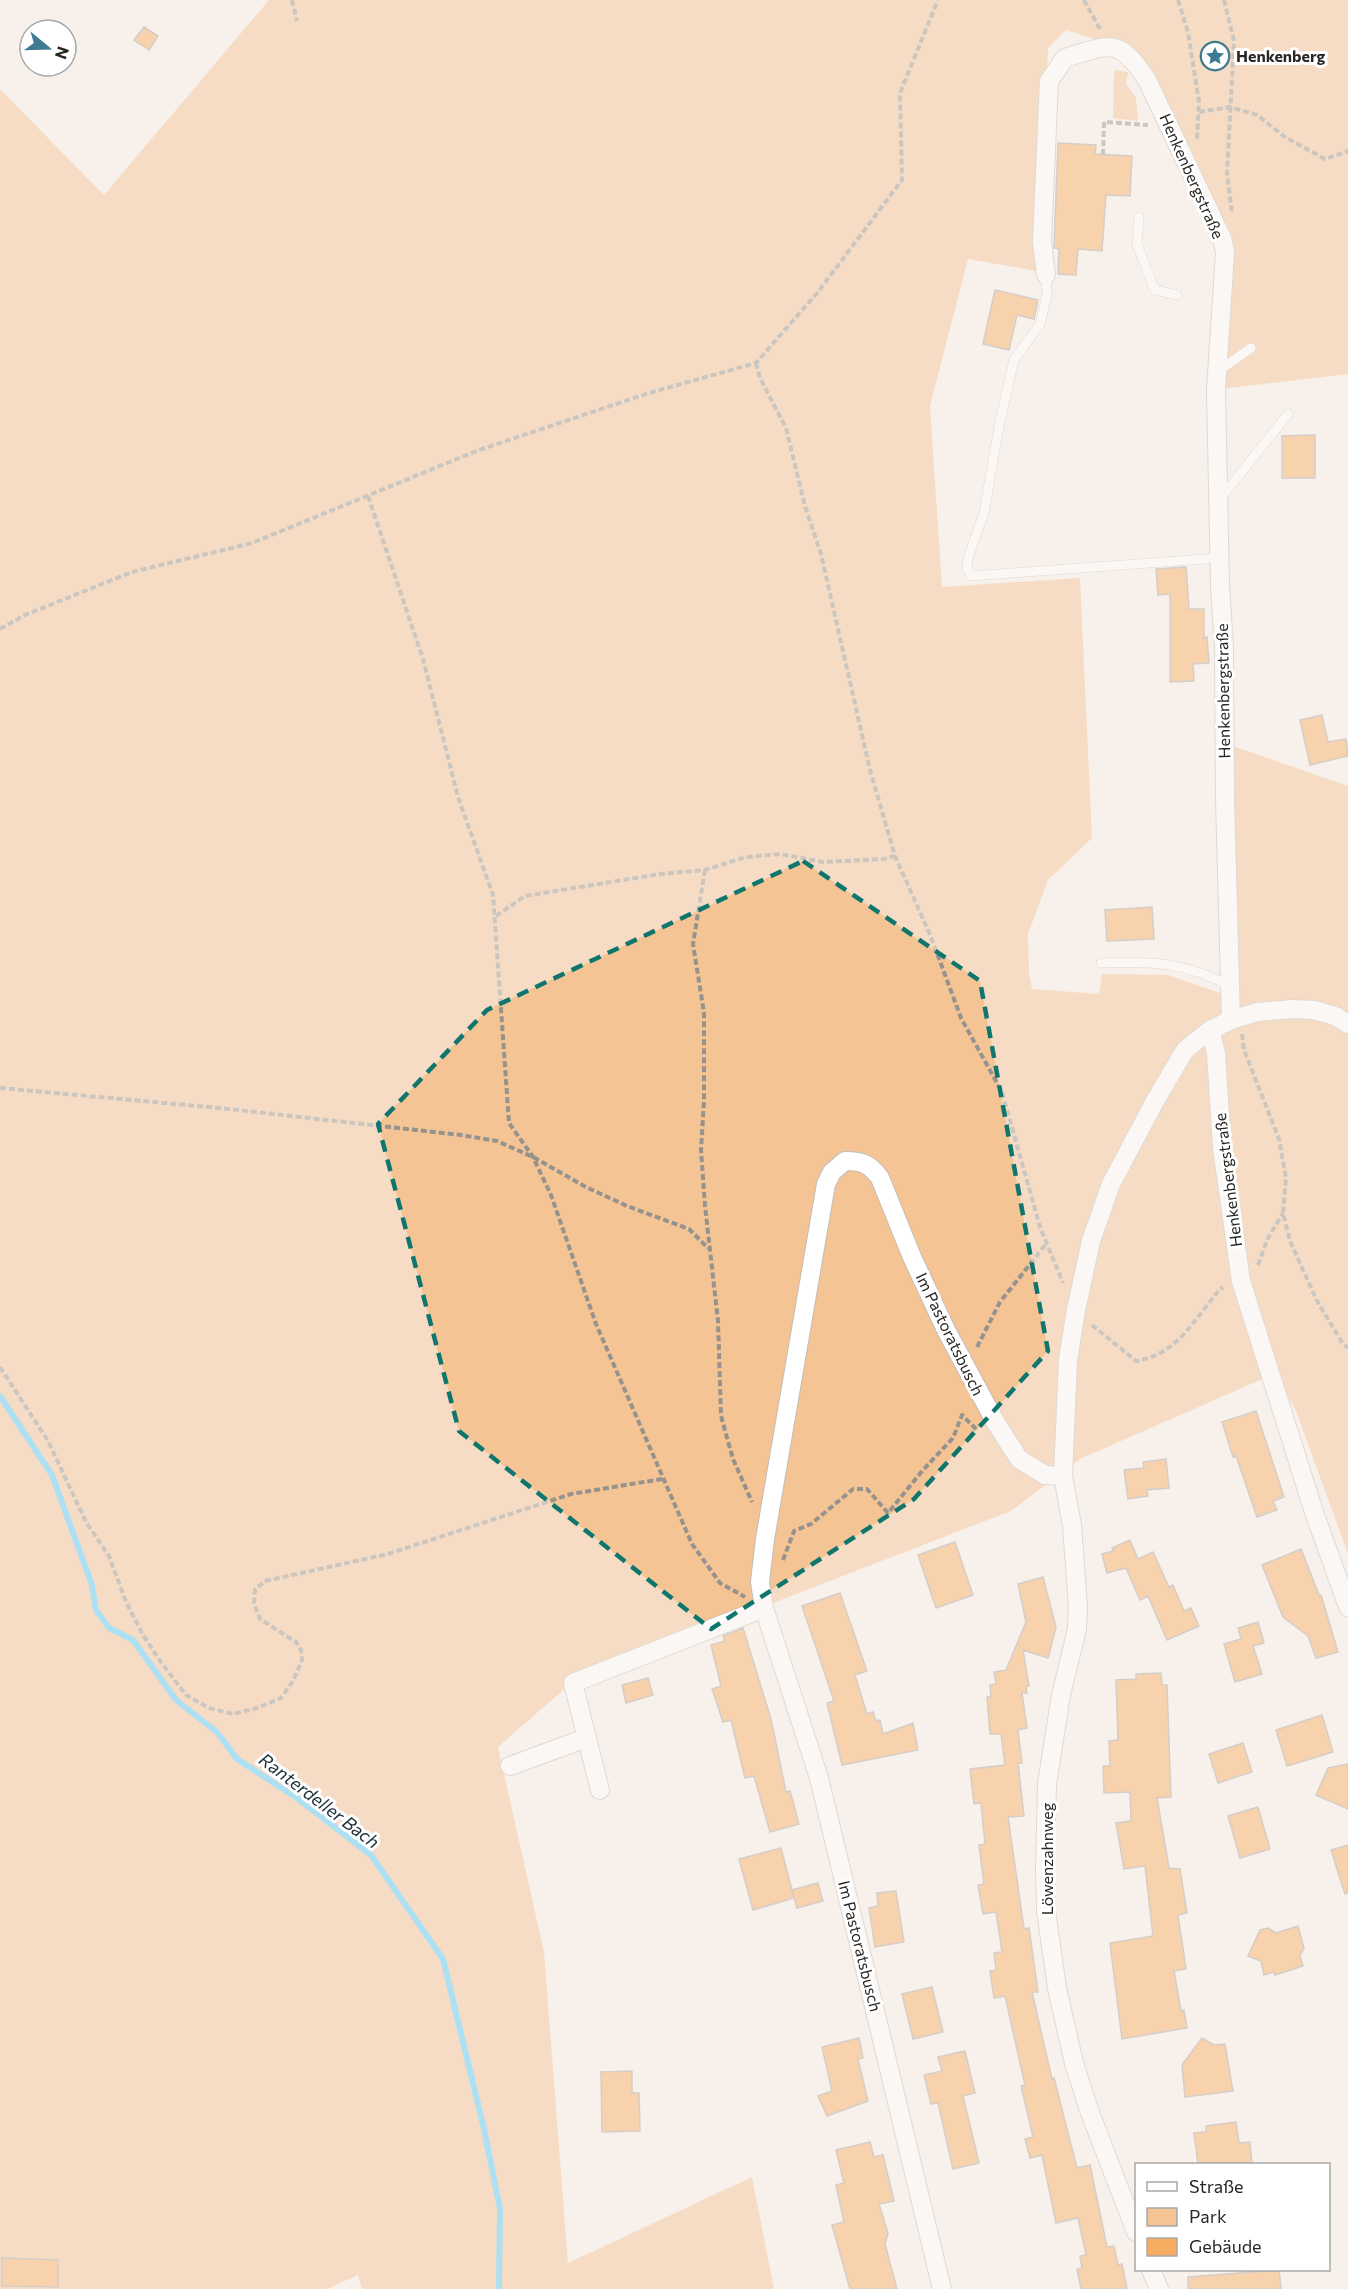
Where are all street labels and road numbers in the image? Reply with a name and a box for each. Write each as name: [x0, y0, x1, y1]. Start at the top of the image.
street label: Henkenbergstraße: [1156, 110, 1229, 241]
street label: Henkenbergstraße: [1212, 623, 1233, 759]
street label: Henkenbergstraße: [1210, 1112, 1245, 1248]
street label: Im Pastoratsbusch: [912, 1269, 988, 1398]
street label: Löwenzahnweg: [1037, 1802, 1056, 1915]
street label: Im Pastoratsbusch: [835, 1878, 886, 2013]

